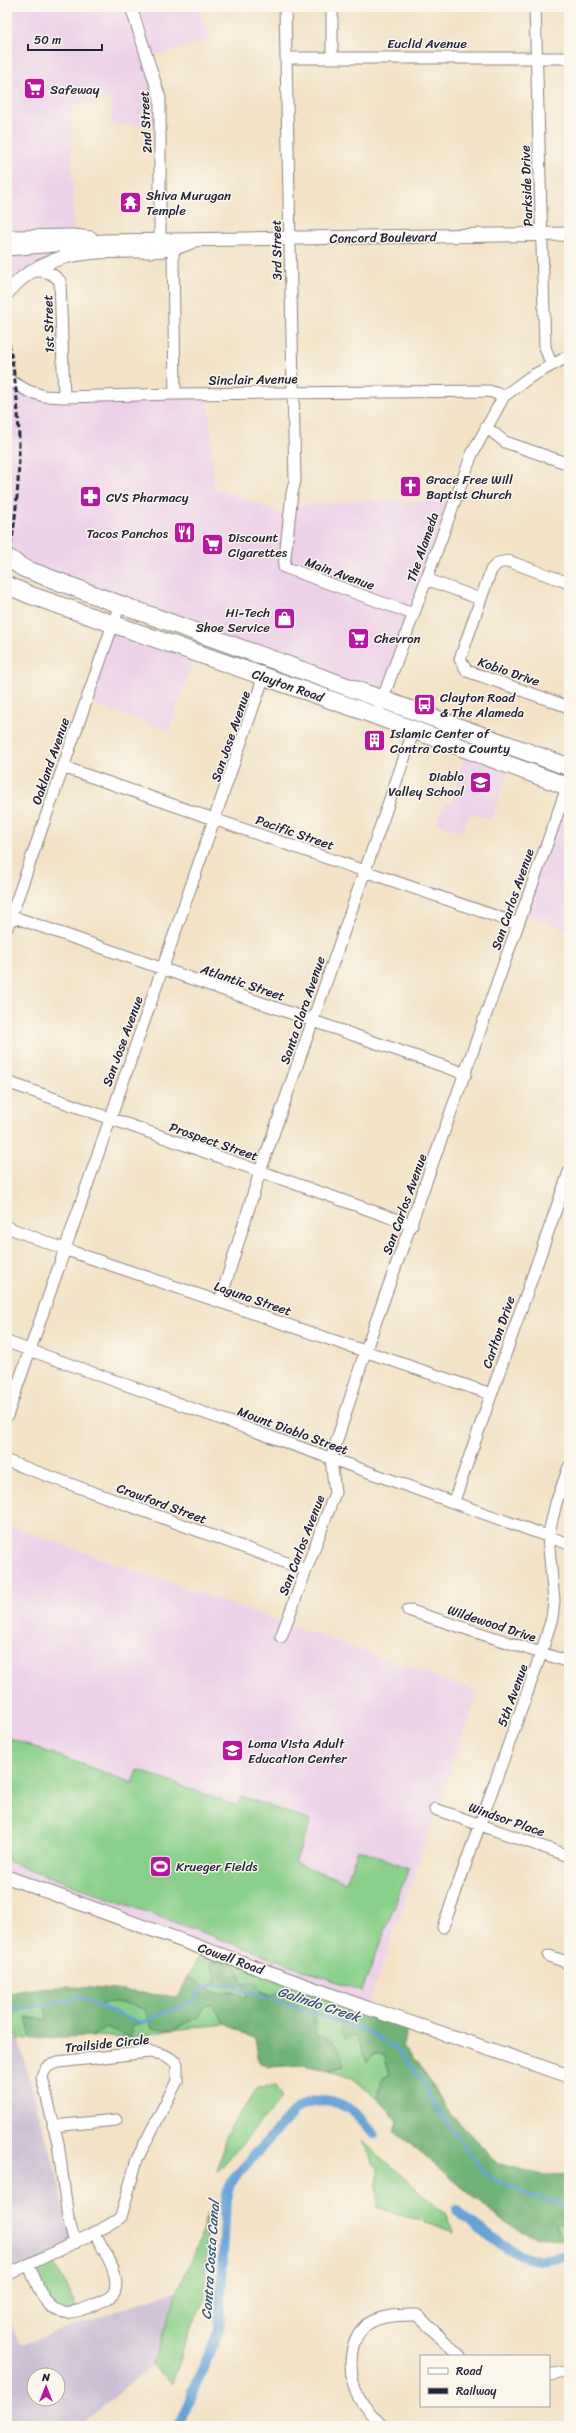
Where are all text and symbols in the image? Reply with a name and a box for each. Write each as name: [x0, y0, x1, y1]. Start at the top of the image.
scale bar: [28, 26, 102, 52]
text: 50 m: [34, 29, 61, 51]
street label: Euclid Avenue: [387, 32, 467, 55]
supermarket icon: Safeway: [22, 76, 48, 102]
place label: Safeway: [50, 78, 100, 101]
street label: 2nd Street: [132, 90, 159, 154]
street label: Parkside Drive: [514, 145, 539, 227]
place label: Shiva Murugan Temple: [146, 184, 231, 222]
temple icon: Shiva Murugan Temple: [117, 189, 143, 215]
street label: 3rd Street: [264, 219, 289, 280]
street label: Concord Boulevard: [329, 225, 438, 250]
street label: 1st Street: [36, 294, 61, 354]
street label: Sinclair Avenue: [208, 367, 298, 392]
place label: Grace Free Will Baptist Church: [426, 468, 513, 506]
church icon: Grace Free Will Baptist Church: [398, 473, 424, 499]
pharmacy icon: CVS Pharmacy: [78, 484, 104, 510]
place label: CVS Pharmacy: [106, 486, 189, 509]
street label: The Alameda: [400, 509, 445, 585]
restaurant icon: Tacos Panchos: [171, 520, 197, 546]
place label: Tacos Panchos: [87, 522, 169, 545]
place label: Discount Cigarettes: [228, 526, 288, 564]
supermarket icon: Discount Cigarettes: [199, 531, 225, 557]
street label: Main Avenue: [302, 550, 378, 597]
place label: Hi-Tech Shoe Service: [196, 601, 270, 639]
shop icon: Hi-Tech Shoe Service: [272, 606, 298, 632]
supermarket icon: Chevron: [345, 625, 371, 651]
place label: Chevron: [374, 627, 421, 650]
street label: Kobio Drive: [475, 650, 543, 693]
street label: Clayton Road: [249, 662, 328, 709]
place label: Clayton Road & The Alameda: [440, 686, 525, 724]
street label: San Jose Avenue: [204, 688, 257, 785]
bus stop icon: Clayton Road & The Alameda: [411, 691, 437, 717]
street label: Oakland Avenue: [25, 714, 76, 808]
place label: Islamic Center of Contra Costa County: [389, 722, 510, 760]
building icon: Islamic Center of Contra Costa County: [361, 727, 387, 753]
place label: Diablo Valley School: [388, 765, 465, 803]
school or university icon: Diablo Valley School: [467, 770, 493, 796]
street label: Pacific Street: [252, 808, 338, 857]
street label: San Carlos Avenue: [484, 845, 541, 953]
street label: Santa Clara Avenue: [273, 953, 332, 1067]
street label: Atlantic Street: [197, 957, 288, 1008]
street label: San Jose Avenue: [95, 993, 150, 1090]
street label: Prospect Street: [166, 1116, 262, 1168]
street label: San Carlos Avenue: [376, 1150, 433, 1258]
street label: Laguna Street: [211, 1274, 295, 1323]
street label: Carlton Drive: [475, 1293, 522, 1372]
street label: Mount Diablo Street: [234, 1400, 352, 1461]
street label: Crawford Street: [113, 1476, 210, 1531]
street label: San Carlos Avenue: [272, 1492, 331, 1599]
street label: Wildewood Drive: [444, 1598, 539, 1649]
street label: 5th Avenue: [490, 1661, 534, 1730]
place label: Loma Vista Adult Education Center: [248, 1732, 347, 1770]
school or university icon: Loma Vista Adult Education Center: [219, 1737, 245, 1763]
street label: Windsor Place: [466, 1796, 548, 1843]
sports icon: Krueger Fields: [147, 1853, 173, 1879]
place label: Krueger Fields: [176, 1855, 258, 1878]
street label: Cowell Road: [195, 1936, 268, 1981]
water label: Galindo Creek: [274, 1979, 365, 2030]
street label: Trailside Circle: [64, 2028, 150, 2059]
water label: Contra Costa Canal: [194, 2197, 227, 2320]
legend: [420, 2355, 550, 2407]
text: Road: [456, 2360, 483, 2382]
north arrow: [26, 2367, 66, 2407]
text: N: [41, 2368, 50, 2387]
text: Railway: [456, 2380, 497, 2402]

